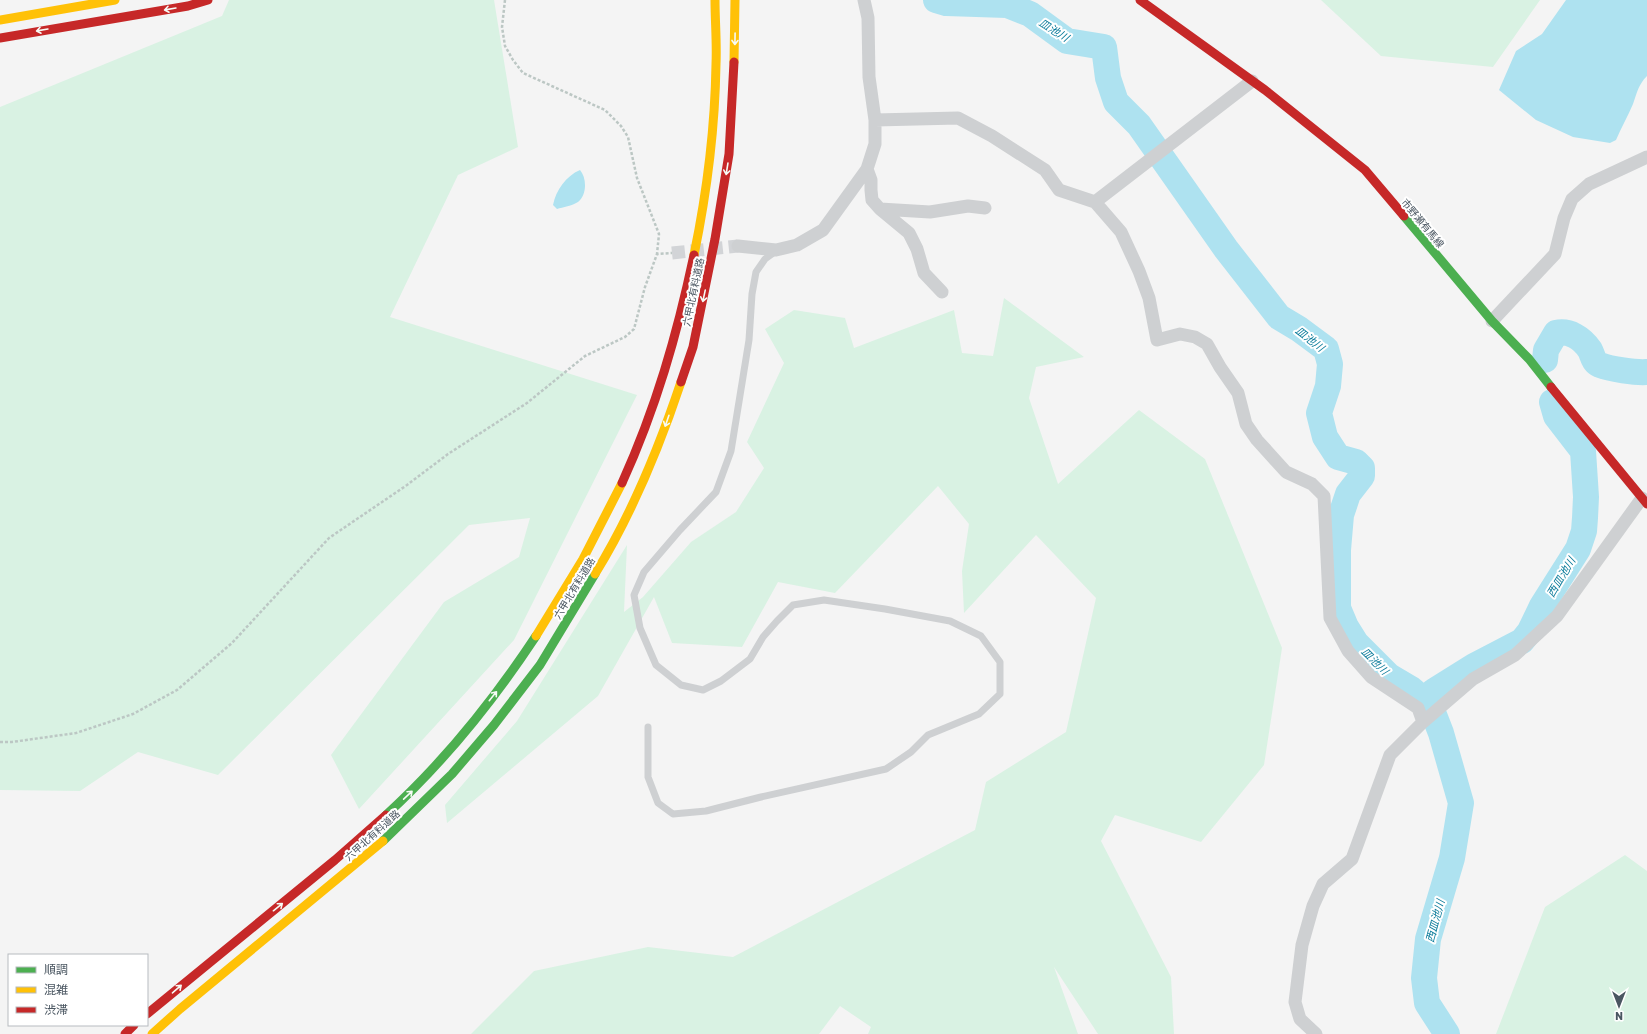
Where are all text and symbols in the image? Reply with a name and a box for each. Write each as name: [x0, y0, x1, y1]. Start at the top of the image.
one-way arrow: [164, 5, 177, 13]
water label: 皿池川: [1036, 16, 1072, 45]
one-way arrow: [36, 26, 49, 34]
one-way arrow: [731, 32, 739, 45]
one-way arrow: [723, 162, 731, 175]
street label: 市野瀬有馬線: [1398, 197, 1446, 250]
street label: 六甲北有料道路: [681, 257, 707, 328]
one-way arrow: [699, 290, 707, 303]
water label: 皿池川: [1293, 324, 1327, 355]
one-way arrow: [663, 415, 671, 427]
water label: 西皿池川: [1545, 554, 1579, 599]
street label: 六甲北有料道路: [552, 555, 598, 622]
water label: 皿池川: [1358, 645, 1392, 678]
one-way arrow: [489, 691, 497, 702]
one-way arrow: [403, 790, 413, 799]
street label: 六甲北有料道路: [343, 808, 403, 864]
water label: 西皿池川: [1424, 897, 1448, 944]
one-way arrow: [272, 903, 283, 912]
legend: [8, 954, 148, 1026]
text: 順調: [44, 963, 68, 977]
text: 混雑: [44, 983, 68, 997]
one-way arrow: [171, 984, 182, 993]
north arrow: [1599, 986, 1639, 1026]
text: 渋滞: [44, 1003, 68, 1017]
text: N: [1615, 1009, 1623, 1022]

